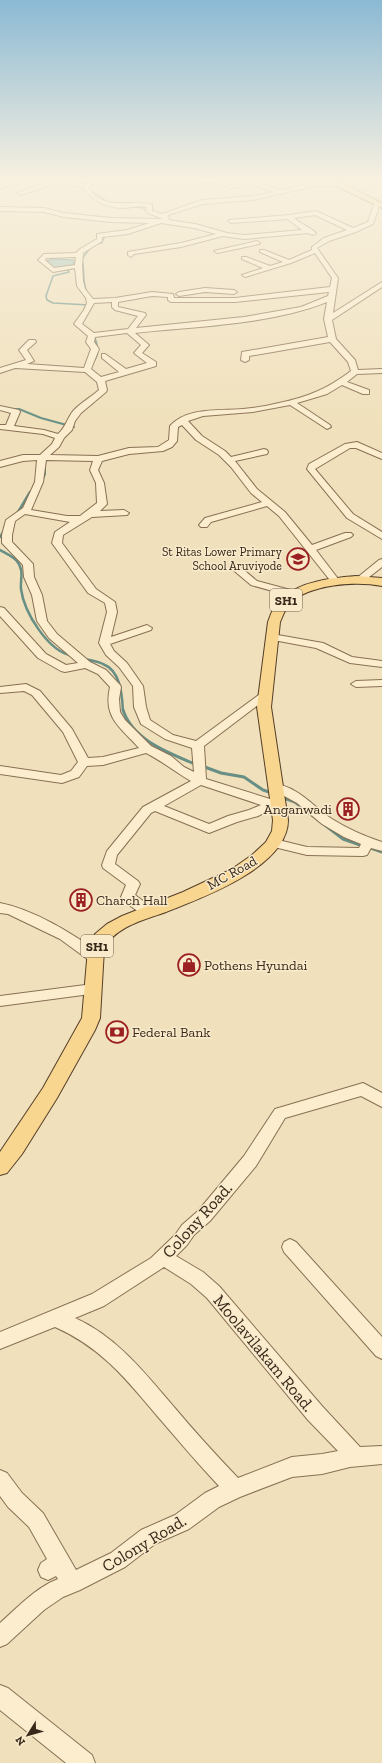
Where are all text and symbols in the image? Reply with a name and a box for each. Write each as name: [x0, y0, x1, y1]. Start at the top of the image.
place label: St Ritas Lower Primary School Aruviyode: [162, 545, 283, 573]
school or university icon: St Ritas Lower Primary School Aruviyode: [285, 546, 311, 572]
road number: SH1: [270, 589, 302, 611]
building icon: Anganwadi: [335, 796, 361, 822]
place label: Anganwadi: [264, 801, 332, 818]
street label: MC Road: [204, 852, 260, 894]
building icon: Charch Hall: [68, 887, 94, 913]
place label: Charch Hall: [96, 892, 168, 909]
road number: SH1: [81, 935, 113, 957]
shop icon: Pothens Hyundai: [176, 952, 202, 978]
place label: Pothens Hyundai: [204, 957, 307, 974]
bank icon: Federal Bank: [104, 1019, 130, 1045]
place label: Federal Bank: [132, 1024, 211, 1041]
street label: Colony Road.: [158, 1178, 236, 1262]
street label: Moolavilakam Road.: [209, 1291, 319, 1415]
street label: Colony Road.: [98, 1510, 190, 1576]
north arrow: [8, 1715, 48, 1755]
text: N: [12, 1733, 28, 1748]

